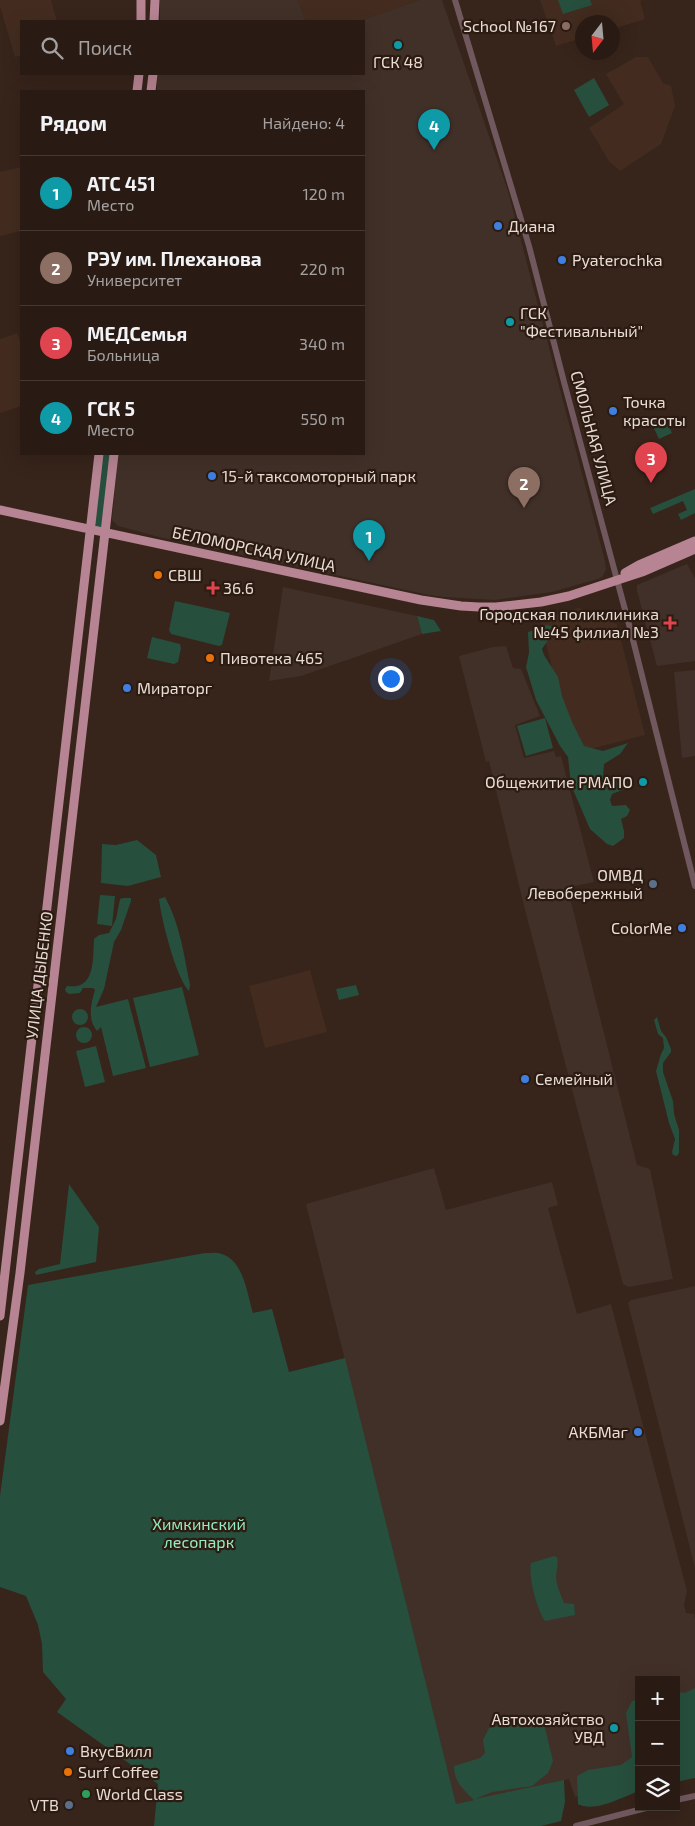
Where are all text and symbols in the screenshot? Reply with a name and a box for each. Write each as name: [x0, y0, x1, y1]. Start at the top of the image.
north arrow: [575, 15, 620, 60]
place label: School №167: [463, 16, 556, 35]
search box: [20, 20, 365, 75]
marker: School №167: [560, 20, 572, 32]
icon: search: [38, 34, 66, 62]
text: Поиск: [78, 36, 132, 59]
marker: ГСК 48: [392, 39, 404, 51]
place label: ГСК 48: [373, 52, 423, 71]
pin: 4: [418, 109, 450, 150]
text: Рядом: [40, 110, 107, 135]
text: Найдено: 4: [262, 113, 345, 132]
text: АТС 451: [87, 172, 156, 195]
text: 1: [53, 184, 59, 203]
text: 120 m: [302, 184, 345, 203]
text: Место: [87, 195, 134, 214]
place label: Диана: [508, 216, 555, 235]
marker: Диана: [492, 220, 504, 232]
text: РЭУ им. Плеханова: [87, 247, 262, 270]
place label: Pyaterochka: [572, 250, 663, 269]
marker: Pyaterochka: [556, 254, 568, 266]
text: 2: [51, 259, 61, 278]
text: 220 m: [300, 259, 345, 278]
text: Университет: [87, 270, 182, 289]
place label: ГСК "Фестивальный": [520, 303, 643, 340]
marker: ГСК "Фестивальный": [504, 316, 516, 328]
text: МЕДСемья: [87, 322, 187, 345]
text: 3: [51, 334, 61, 353]
text: 340 m: [299, 334, 345, 353]
text: Больница: [87, 345, 160, 364]
street label: СМОЛЬНАЯ УЛИЦА: [567, 369, 622, 507]
place label: Точка красоты: [623, 392, 686, 429]
text: ГСК 5: [87, 397, 135, 420]
marker: Точка красоты: [607, 405, 619, 417]
text: 4: [51, 409, 61, 428]
text: 550 m: [301, 409, 345, 428]
text: Место: [87, 420, 134, 439]
pin: 3: [635, 442, 667, 483]
place label: 15-й таксомоторный парк: [222, 466, 416, 485]
pin: 2: [508, 467, 540, 508]
marker: 15-й таксомоторный парк: [206, 470, 218, 482]
pin: 1: [353, 520, 385, 561]
street label: БЕЛОМОРСКАЯ УЛИЦА: [171, 522, 338, 575]
place label: СВШ: [168, 565, 202, 584]
marker: СВШ: [152, 569, 164, 581]
place label: 36.6: [223, 578, 254, 597]
marker: 36.6: [207, 582, 219, 594]
place label: Городская поликлиника №45 филиал №3: [479, 604, 659, 641]
marker: Городская поликлиника №45 филиал №3: [663, 616, 677, 630]
place label: Пивотека 465: [220, 648, 323, 667]
marker: Пивотека 465: [204, 652, 216, 664]
your location: [378, 666, 404, 692]
place label: Мираторг: [137, 678, 213, 697]
marker: Мираторг: [121, 682, 133, 694]
place label: Общежитие РМАПО: [485, 772, 633, 791]
marker: Общежитие РМАПО: [637, 776, 649, 788]
place label: ОМВД Левобережный: [527, 865, 643, 902]
marker: ОМВД Левобережный: [647, 878, 659, 890]
street label: УЛИЦА ДЫБЕНКО: [21, 910, 56, 1040]
place label: ColorMe: [611, 918, 672, 937]
marker: ColorMe: [676, 922, 688, 934]
place label: Семейный: [535, 1069, 613, 1088]
marker: Семейный: [519, 1073, 531, 1085]
place label: АКБМаг: [569, 1422, 629, 1441]
marker: АКБМаг: [632, 1426, 644, 1438]
park label: Химкинский лесопарк: [152, 1514, 246, 1551]
map controls: [635, 1676, 680, 1811]
button: +: [635, 1676, 680, 1721]
place label: Автохозяйство УВД: [492, 1709, 604, 1746]
button: −: [635, 1721, 680, 1766]
marker: Автохозяйство УВД: [608, 1722, 620, 1734]
place label: ВкусВилл: [80, 1741, 152, 1761]
marker: ВкусВилл: [64, 1745, 76, 1757]
place label: Surf Coffee: [78, 1762, 158, 1781]
marker: Surf Coffee: [62, 1766, 74, 1778]
button: layers: [635, 1766, 680, 1811]
place label: World Class: [96, 1784, 183, 1803]
marker: World Class: [80, 1788, 92, 1800]
place label: VTB: [30, 1795, 59, 1814]
marker: VTB: [63, 1799, 75, 1811]

